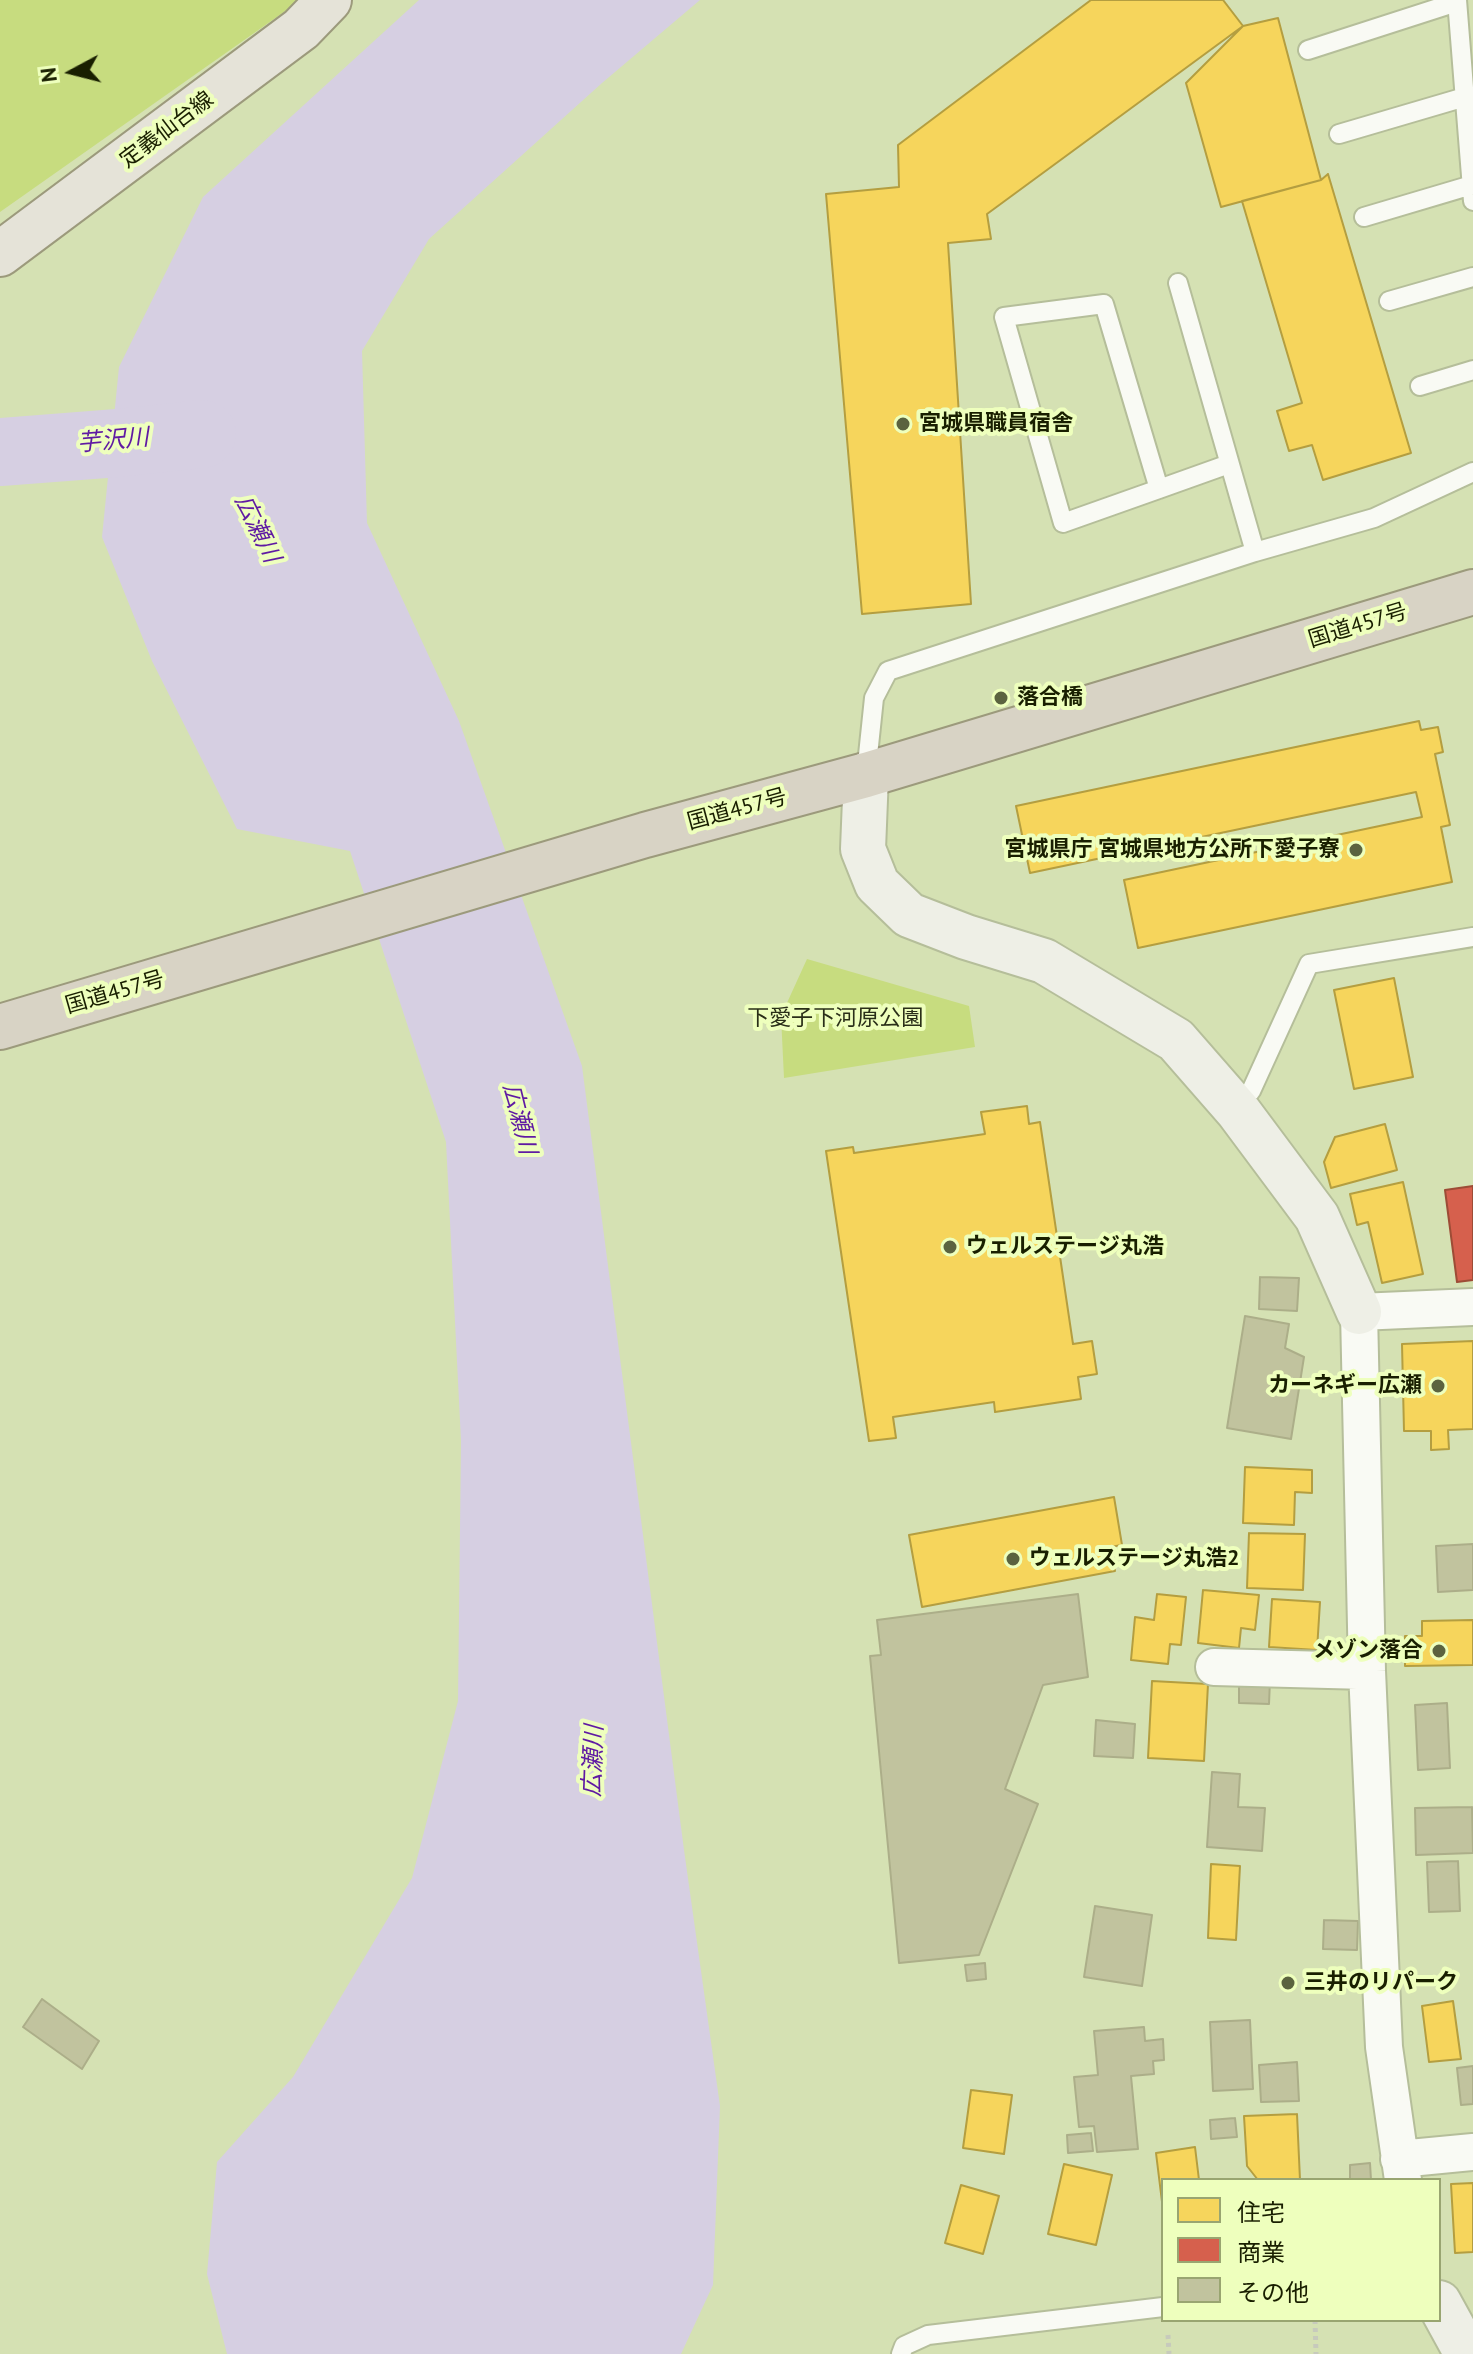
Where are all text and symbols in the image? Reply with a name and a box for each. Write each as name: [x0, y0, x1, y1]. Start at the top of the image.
north arrow: [32, 32, 112, 112]
text: N: [33, 66, 63, 84]
street label: 定義仙台線: [115, 86, 219, 174]
place label: 宮城県職員宿舎: [919, 411, 1073, 437]
marker: 宮城県職員宿舎: [894, 415, 912, 433]
water label: 芋沢川: [76, 424, 150, 458]
water label: 広瀬川: [228, 490, 286, 568]
street label: 国道457号: [1305, 598, 1411, 654]
place label: 落合橋: [1017, 685, 1083, 711]
marker: 落合橋: [992, 689, 1010, 707]
street label: 国道457号: [684, 784, 790, 836]
place label: 宮城県庁 宮城県地方公所下愛子寮: [1004, 837, 1340, 863]
marker: 宮城県庁 宮城県地方公所下愛子寮: [1347, 841, 1365, 859]
street label: 国道457号: [62, 966, 168, 1020]
park label: 下愛子下河原公園: [747, 1006, 923, 1032]
water label: 広瀬川: [496, 1081, 542, 1157]
place label: ウェルステージ丸浩: [966, 1234, 1164, 1260]
marker: ウェルステージ丸浩: [941, 1238, 959, 1256]
place label: カーネギー広瀬: [1268, 1373, 1422, 1399]
marker: カーネギー広瀬: [1429, 1377, 1447, 1395]
place label: ウェルステージ丸浩2: [1029, 1546, 1239, 1572]
marker: ウェルステージ丸浩2: [1004, 1550, 1022, 1568]
place label: メゾン落合: [1313, 1638, 1423, 1664]
marker: メゾン落合: [1430, 1642, 1448, 1660]
water label: 広瀬川: [578, 1725, 610, 1797]
place label: 三井のリパーク: [1304, 1970, 1458, 1996]
marker: 三井のリパーク: [1279, 1974, 1297, 1992]
legend: [1161, 2178, 1441, 2322]
text: 住宅: [1237, 2197, 1285, 2228]
text: 商業: [1237, 2237, 1285, 2268]
text: その他: [1237, 2277, 1309, 2308]

